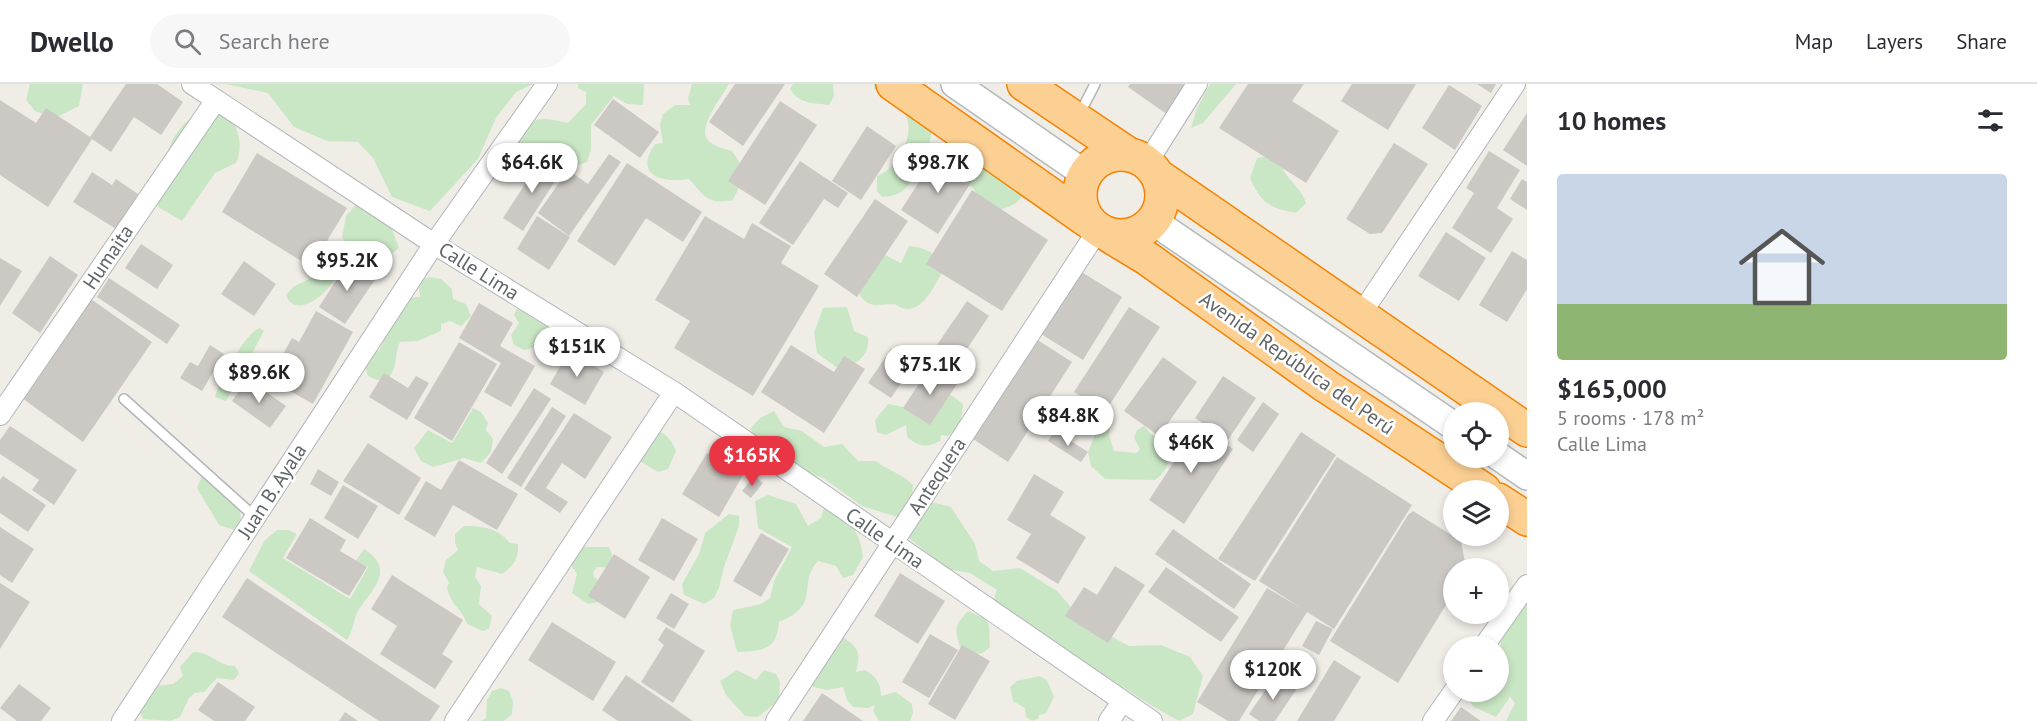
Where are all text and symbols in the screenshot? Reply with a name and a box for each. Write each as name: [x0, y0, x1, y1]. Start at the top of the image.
search box: [150, 14, 570, 68]
text: Dwello: [30, 23, 114, 60]
icon: search: [171, 25, 204, 58]
text: Search here: [219, 27, 330, 55]
text: Map: [1795, 28, 1833, 55]
text: Layers: [1866, 28, 1923, 55]
text: Share: [1956, 28, 2007, 55]
text: 10 homes: [1557, 104, 1666, 137]
icon: filters: [1974, 104, 2007, 137]
pin: $64.6K: [483, 143, 581, 194]
pin: $98.7K: [889, 143, 987, 194]
text: $64.6K: [501, 149, 563, 175]
text: $98.7K: [907, 149, 969, 175]
icon: home: [1728, 213, 1836, 321]
street label: Humaita: [77, 220, 139, 294]
street label: Calle Lima: [434, 236, 524, 306]
pin: $95.2K: [298, 241, 396, 292]
text: $95.2K: [316, 247, 378, 273]
street label: Avenida República del Perú: [1194, 286, 1400, 440]
pin: $151K: [535, 327, 619, 378]
text: $151K: [548, 333, 606, 359]
pin: $75.1K: [881, 345, 979, 396]
text: $75.1K: [899, 351, 961, 377]
pin: $89.6K: [210, 353, 308, 404]
text: $89.6K: [228, 359, 290, 385]
text: $165,000: [1557, 372, 1667, 405]
pin: $84.8K: [1019, 396, 1117, 447]
text: $84.8K: [1037, 402, 1099, 428]
map controls: [1443, 402, 1509, 702]
button: locate: [1443, 402, 1509, 468]
text: 5 rooms · 178 m²: [1557, 405, 1704, 431]
pin: $46K: [1155, 423, 1227, 474]
text: $46K: [1168, 429, 1214, 455]
text: Calle Lima: [1557, 431, 1647, 457]
street label: Antequera: [902, 432, 972, 520]
pin: $165K: [710, 436, 794, 487]
street label: Juan B. Ayala: [231, 439, 312, 544]
text: $165K: [723, 442, 781, 468]
button: layers: [1443, 480, 1509, 546]
street label: Calle Lima: [841, 502, 929, 574]
button: +: [1443, 558, 1509, 624]
button: −: [1443, 636, 1509, 702]
pin: $120K: [1231, 650, 1315, 701]
text: $120K: [1244, 656, 1302, 682]

